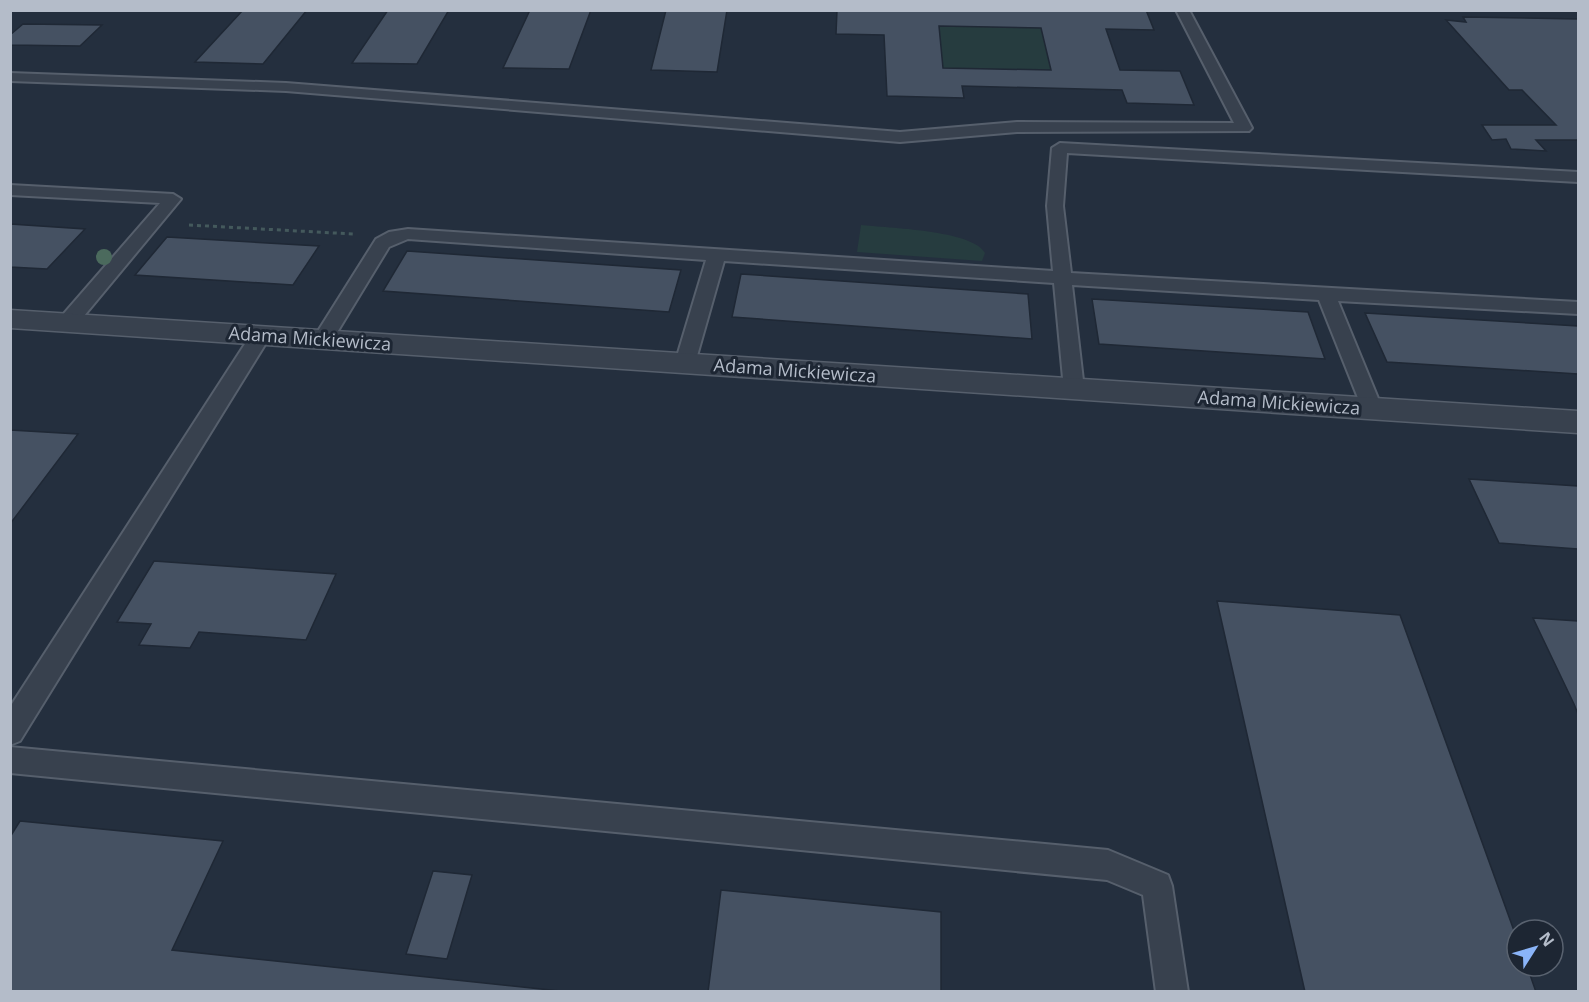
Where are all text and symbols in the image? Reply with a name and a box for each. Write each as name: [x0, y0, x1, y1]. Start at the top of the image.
street label: Adama Mickiewicza: [228, 320, 392, 356]
street label: Adama Mickiewicza: [713, 352, 877, 388]
street label: Adama Mickiewicza: [1197, 384, 1361, 420]
north arrow: [1505, 918, 1565, 978]
text: N: [1534, 927, 1560, 951]

